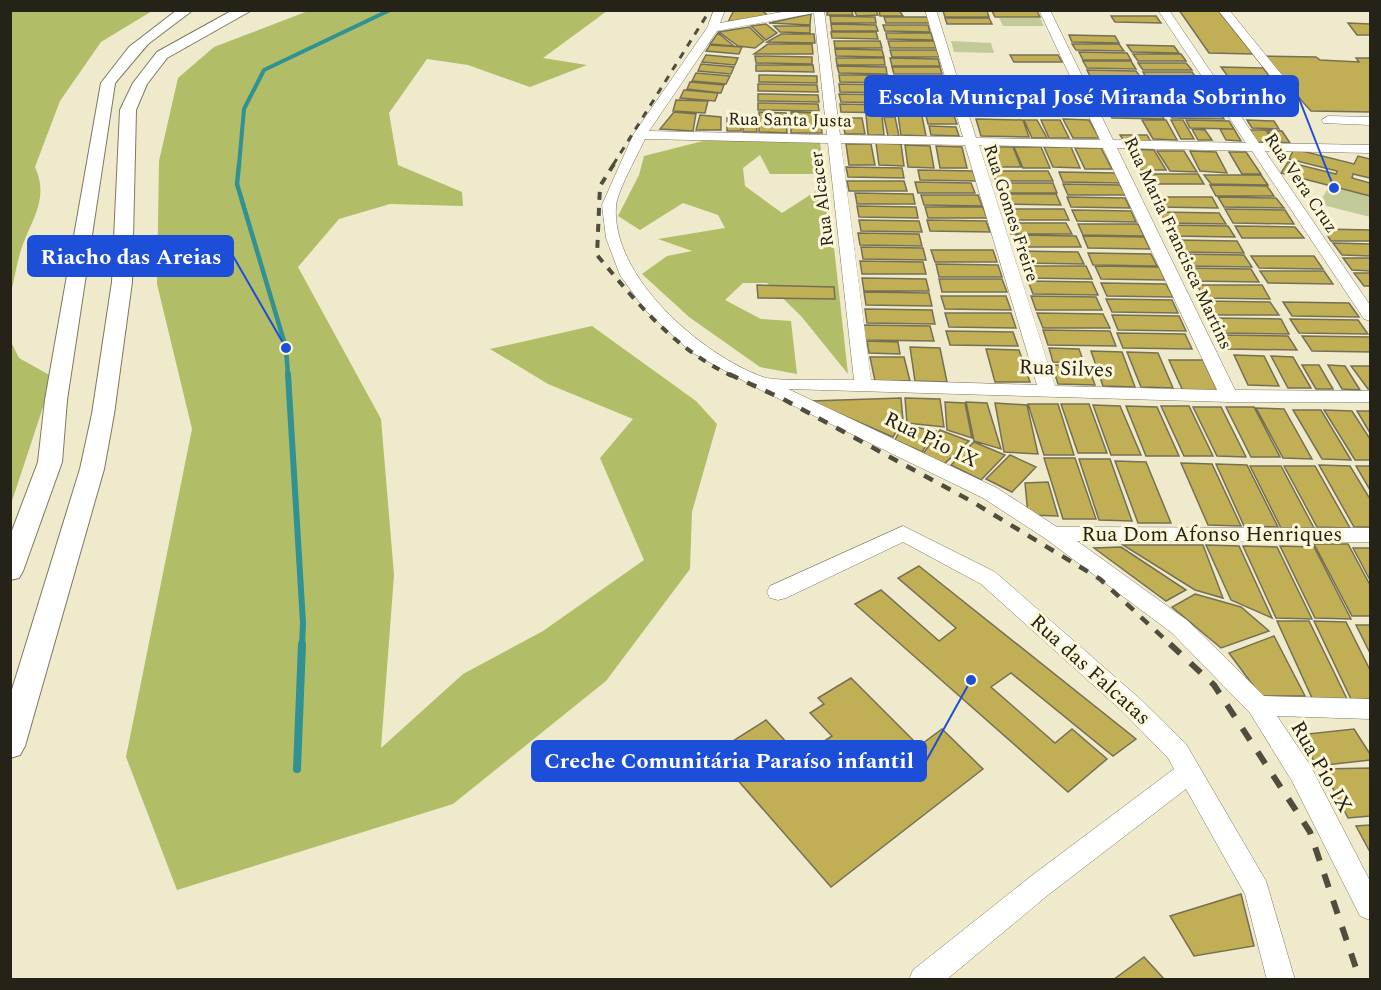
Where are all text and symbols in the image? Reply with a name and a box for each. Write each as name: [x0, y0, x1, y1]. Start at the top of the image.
callout: Escola Municpal José Miranda Sobrinho: [865, 76, 1298, 116]
text: Escola Municpal José Miranda Sobrinho: [878, 81, 1286, 114]
street label: Rua Santa Justa: [728, 105, 852, 135]
street label: Rua Vera Cruz: [1257, 127, 1345, 239]
street label: Rua Maria Francisca Martins: [1117, 132, 1239, 354]
street label: Rua Gomes Freire: [976, 141, 1046, 285]
street label: Rua Alcacer: [803, 150, 841, 248]
callout: Riacho das Areias: [28, 236, 233, 276]
text: Riacho das Areias: [40, 241, 222, 274]
street label: Rua Silves: [1018, 351, 1114, 387]
street label: Rua Pio IX: [878, 403, 984, 477]
street label: Rua Dom Afonso Henriques: [1082, 519, 1342, 551]
street label: Rua das Falcatas: [1022, 607, 1158, 733]
street label: Rua Pio IX: [1282, 715, 1360, 819]
callout: Creche Comunitária Paraíso infantil: [532, 741, 926, 781]
text: Creche Comunitária Paraíso infantil: [544, 745, 914, 778]

